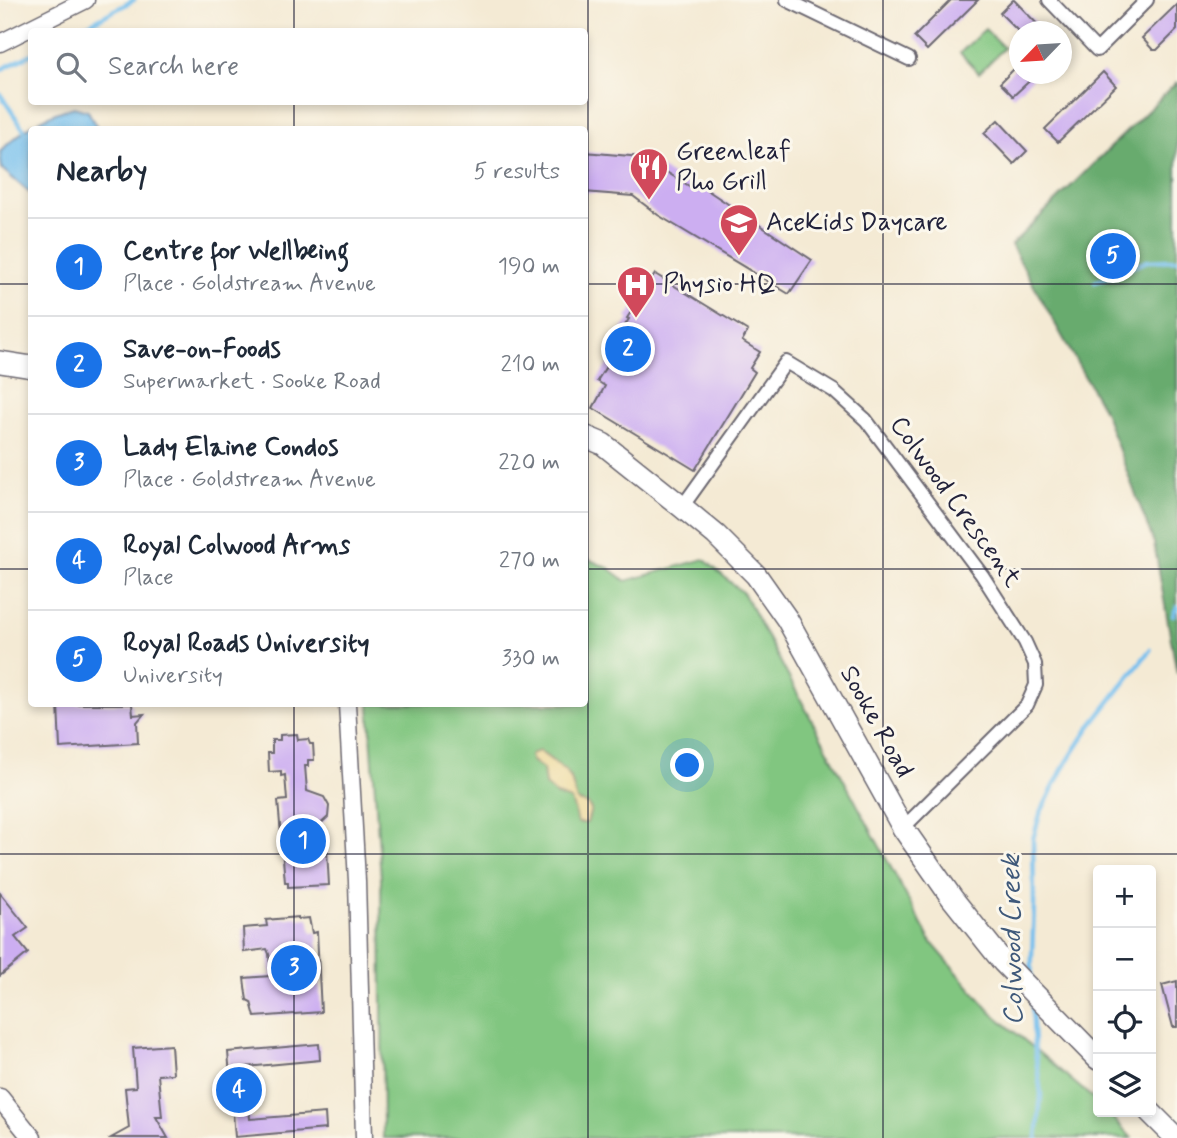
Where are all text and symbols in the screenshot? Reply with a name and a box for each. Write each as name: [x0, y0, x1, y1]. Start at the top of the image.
north arrow: [1009, 21, 1072, 84]
search box: [28, 28, 588, 105]
icon: search: [52, 48, 90, 86]
text: Search here: [108, 50, 239, 84]
place label: Greenleaf Pho Grill: [676, 135, 791, 199]
restaurant icon: Greenleaf Pho Grill: [628, 146, 670, 201]
text: Nearby: [56, 152, 147, 191]
text: 5 results: [474, 157, 560, 187]
school or university icon: AceKids Daycare: [718, 202, 760, 257]
place label: AceKids Daycare: [766, 206, 948, 240]
pin: 5: [1090, 230, 1136, 282]
text: Centre for Wellbeing: [123, 235, 349, 269]
text: 1: [74, 252, 84, 282]
text: 190 m: [498, 252, 560, 282]
hospital icon: Physio HQ: [615, 264, 657, 319]
place label: Physio HQ: [663, 268, 777, 302]
text: Place · Goldstream Avenue: [123, 269, 376, 299]
pin: 2: [605, 323, 651, 375]
text: Save-on-Foods: [123, 333, 281, 367]
text: 2: [73, 350, 85, 380]
text: 210 m: [500, 350, 560, 380]
text: Supermarket · Sooke Road: [123, 367, 381, 397]
street label: Colwood Crescent: [881, 410, 1029, 594]
text: Lady Elaine Condos: [123, 431, 339, 465]
text: 3: [74, 448, 84, 478]
text: 220 m: [498, 448, 560, 478]
text: Place · Goldstream Avenue: [123, 465, 376, 495]
text: Royal Colwood Arms: [123, 529, 350, 563]
text: 4: [72, 546, 86, 576]
text: 270 m: [499, 546, 560, 576]
text: Place: [123, 563, 174, 593]
text: Royal Roads University: [123, 627, 370, 661]
text: 5: [72, 644, 86, 674]
text: 330 m: [502, 644, 560, 674]
street label: Sooke Road: [831, 660, 921, 784]
text: University: [123, 661, 223, 691]
your location: [670, 748, 704, 782]
pin: 1: [280, 815, 326, 867]
water label: Colwood Creek: [993, 852, 1033, 1026]
map controls: [1093, 865, 1156, 1117]
button: +: [1093, 865, 1156, 928]
button: −: [1093, 928, 1156, 991]
pin: 3: [271, 942, 317, 994]
button: locate: [1093, 991, 1156, 1054]
button: layers: [1093, 1054, 1156, 1117]
pin: 4: [216, 1064, 262, 1116]

